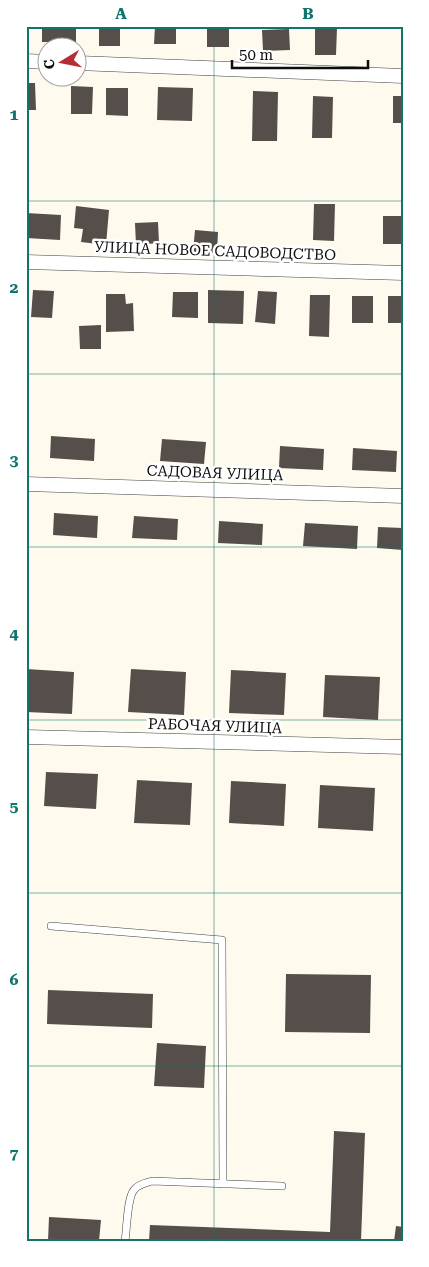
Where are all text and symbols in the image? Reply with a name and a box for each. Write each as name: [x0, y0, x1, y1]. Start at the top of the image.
text: A: [115, 4, 127, 23]
text: B: [302, 4, 314, 23]
north arrow: [38, 38, 88, 88]
scale bar: [232, 38, 368, 70]
text: 50 m: [239, 46, 274, 64]
text: С: [40, 58, 58, 70]
text: 1: [10, 105, 19, 124]
street label: УЛИЦА НОВОЕ САДОВОДСТВО: [94, 238, 336, 264]
text: 2: [10, 278, 19, 297]
text: 3: [10, 451, 19, 470]
street label: САДОВАЯ УЛИЦА: [146, 462, 284, 484]
text: 4: [10, 624, 19, 643]
street label: РАБОЧАЯ УЛИЦА: [148, 715, 283, 737]
text: 5: [10, 797, 19, 816]
text: 6: [10, 970, 19, 989]
text: 7: [10, 1144, 19, 1163]

